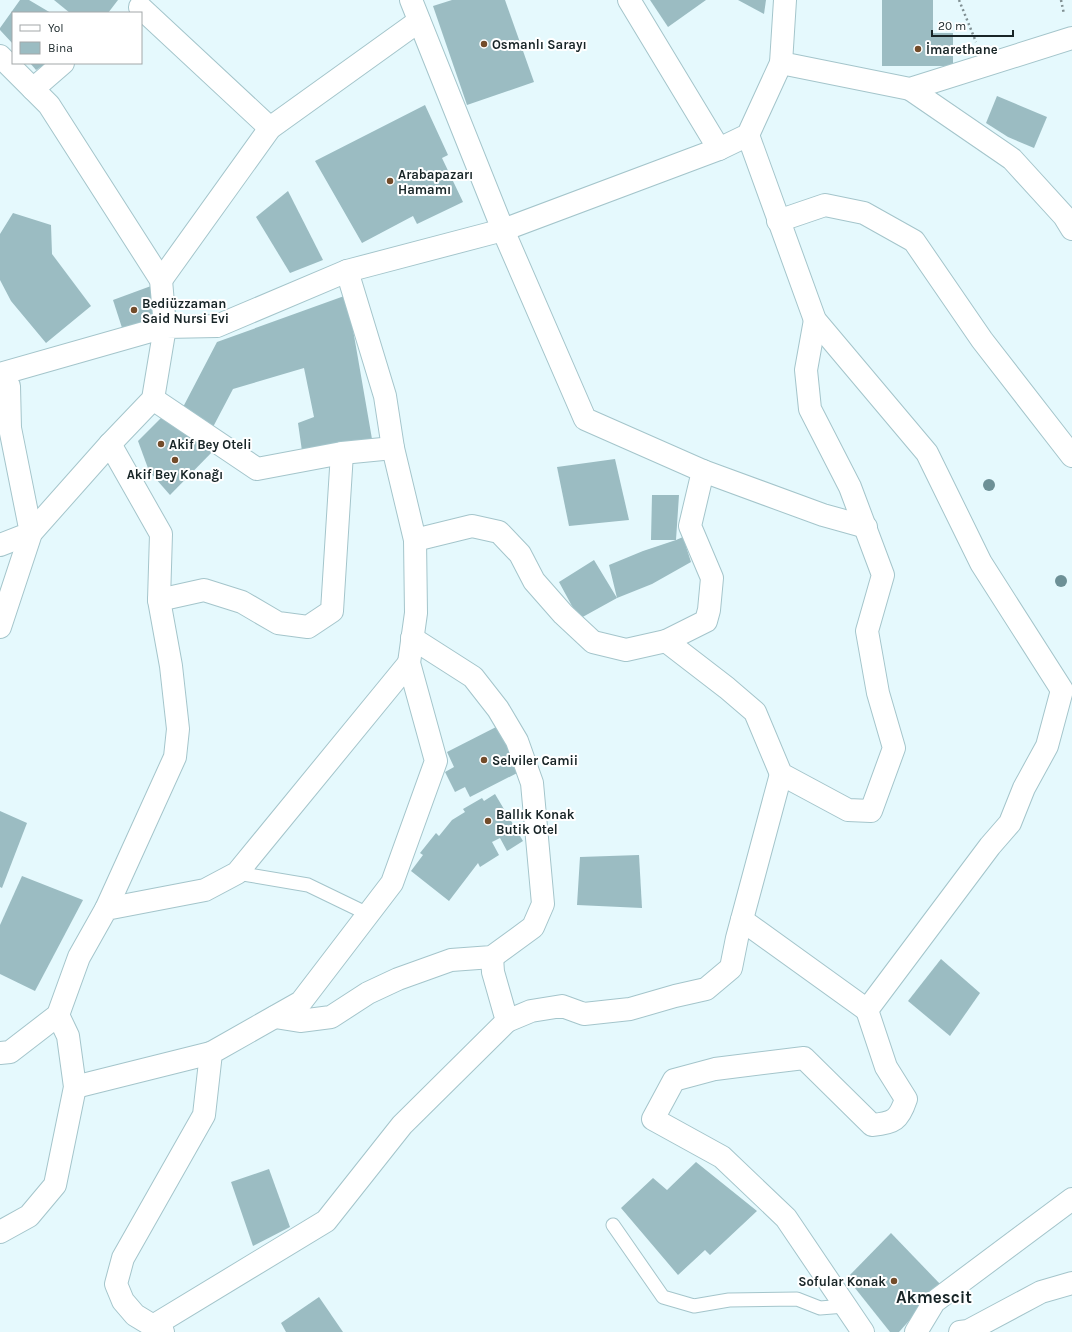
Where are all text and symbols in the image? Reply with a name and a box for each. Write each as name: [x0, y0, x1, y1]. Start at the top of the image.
legend: [12, 12, 142, 64]
scale bar: [932, 12, 1013, 38]
text: 20 m: [938, 19, 966, 33]
text: Yol: [48, 21, 64, 35]
place label: Osmanlı Sarayı: [492, 37, 587, 52]
marker: Osmanlı Sarayı: [479, 39, 489, 49]
text: Bina: [48, 41, 73, 55]
place label: İmarethane: [926, 41, 998, 57]
marker: İmarethane: [913, 44, 923, 54]
place label: Arabapazarı Hamamı: [398, 167, 473, 197]
marker: Arabapazarı Hamamı: [385, 176, 395, 186]
place label: Bediüzzaman Said Nursi Evi: [142, 296, 229, 326]
marker: Bediüzzaman Said Nursi Evi: [129, 305, 139, 315]
place label: Akif Bey Oteli: [169, 437, 251, 452]
marker: Akif Bey Oteli: [156, 439, 166, 449]
marker: Akif Bey Konağı: [170, 455, 180, 465]
place label: Akif Bey Konağı: [127, 467, 223, 482]
place label: Selviler Camii: [492, 753, 578, 768]
marker: Selviler Camii: [479, 755, 489, 765]
place label: Ballık Konak Butik Otel: [496, 807, 575, 837]
marker: Ballık Konak Butik Otel: [483, 816, 493, 826]
place label: Sofular Konak: [798, 1274, 886, 1289]
marker: Sofular Konak: [889, 1276, 899, 1286]
district label: Akmescit: [896, 1287, 972, 1307]

